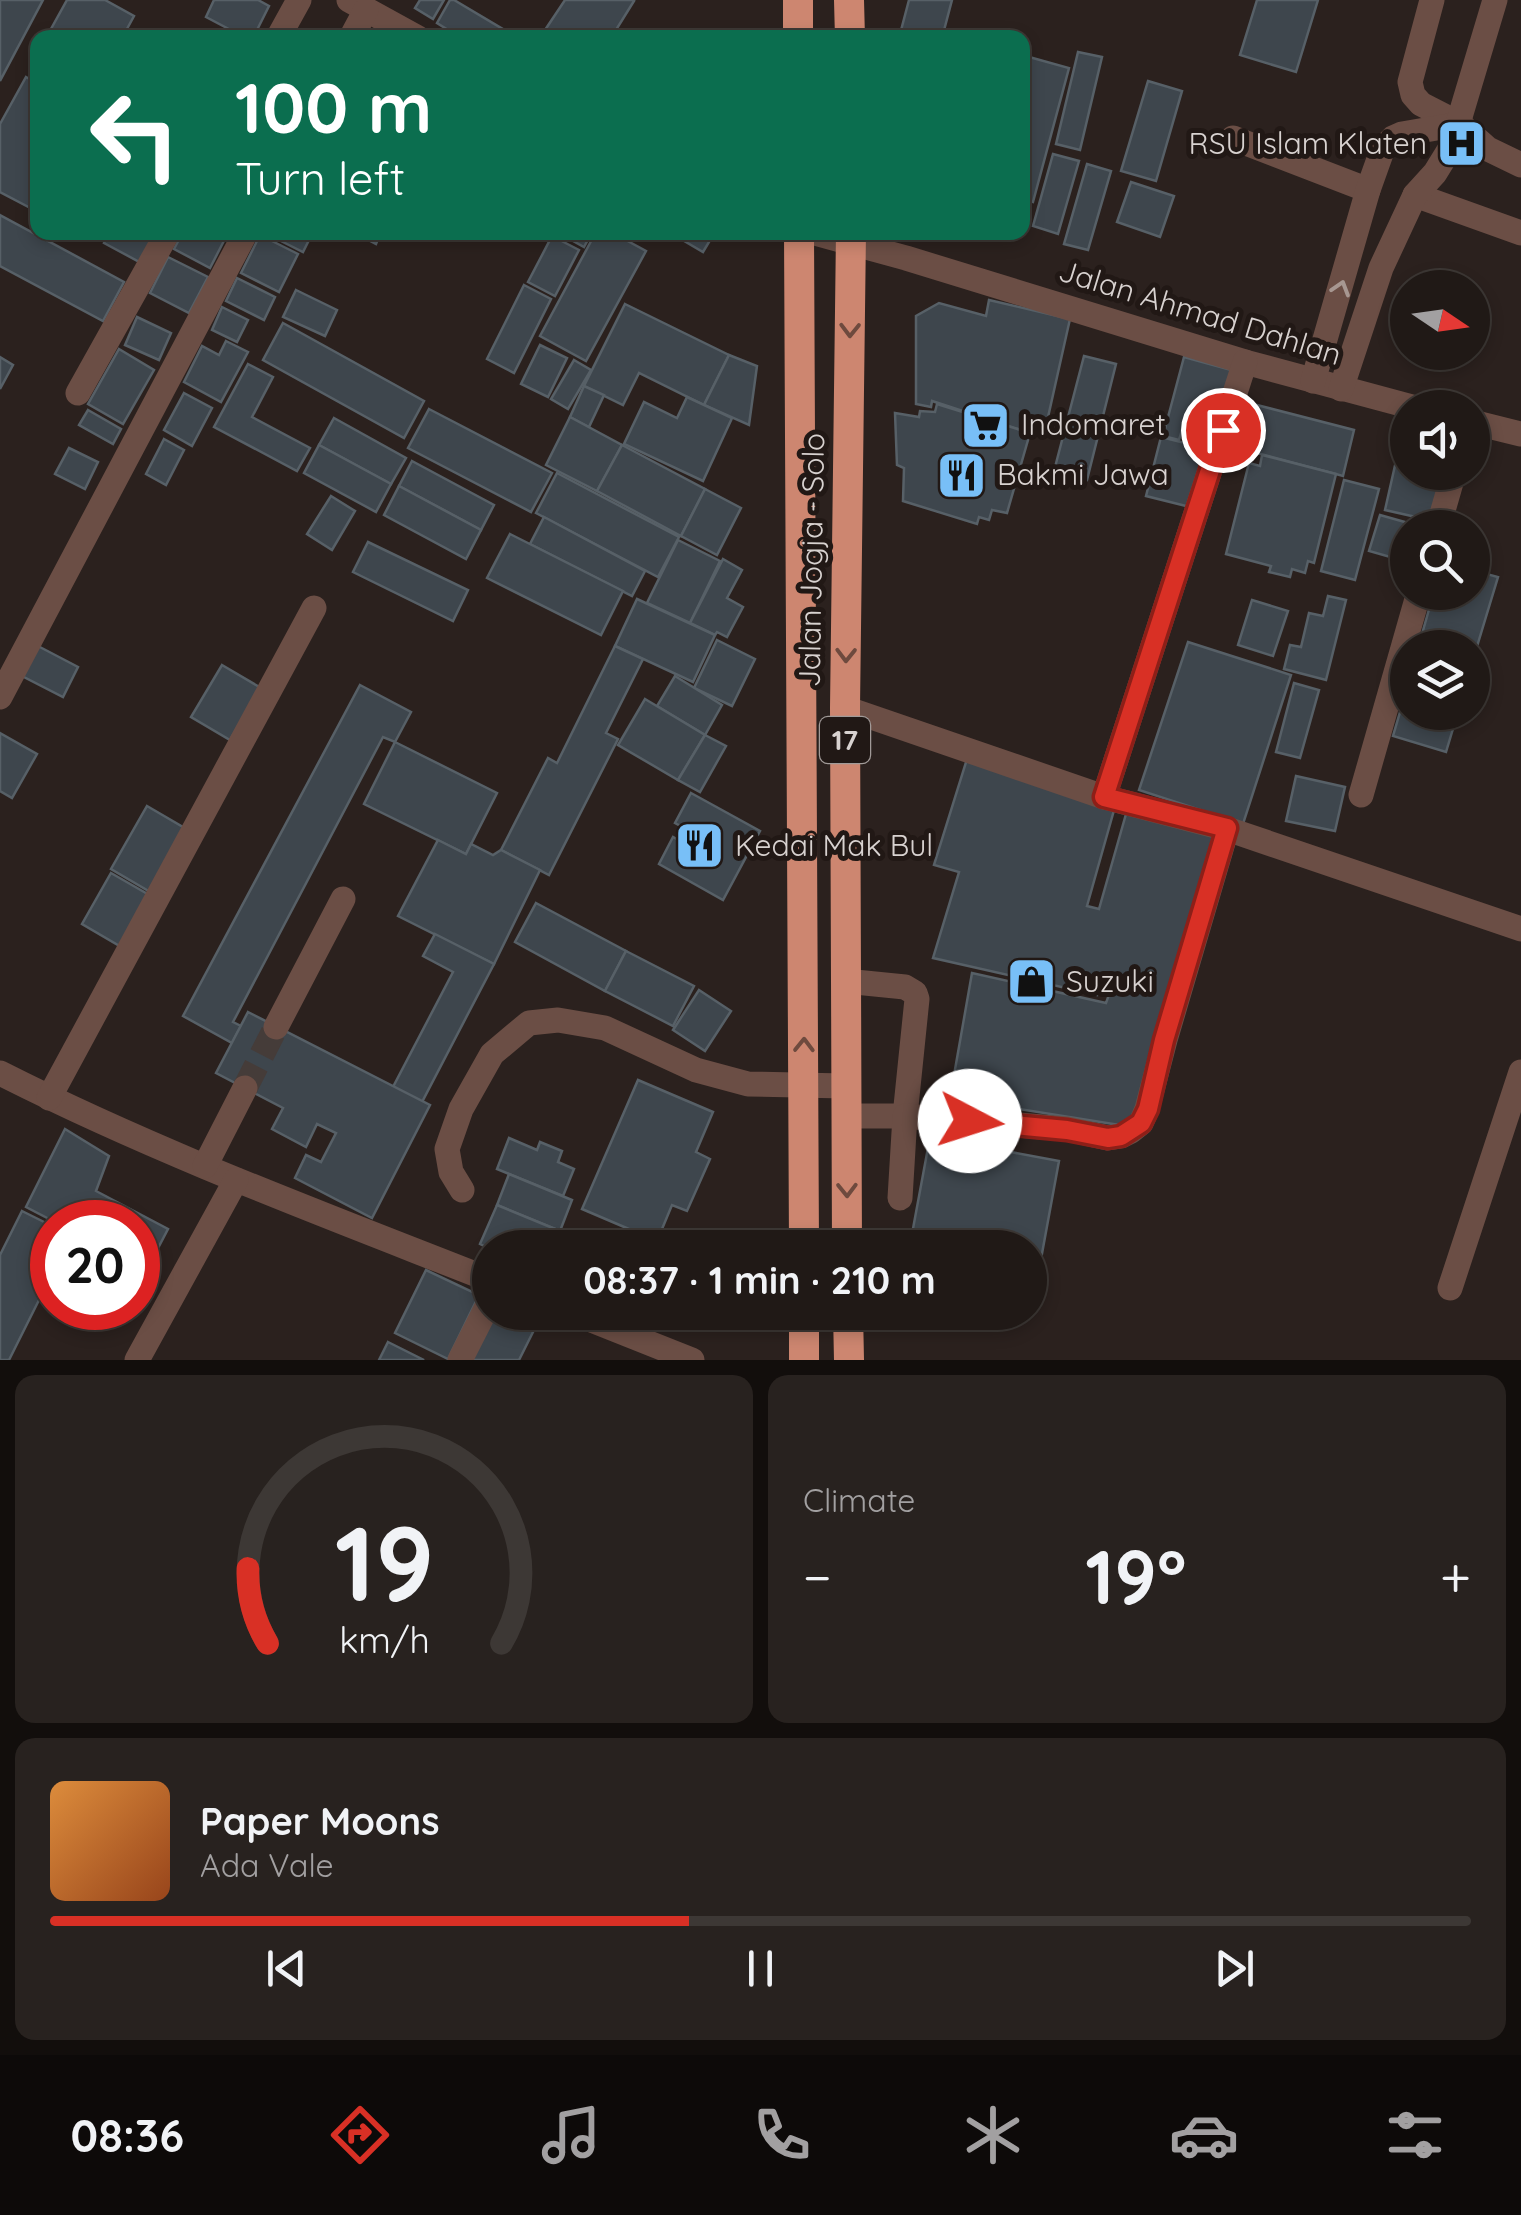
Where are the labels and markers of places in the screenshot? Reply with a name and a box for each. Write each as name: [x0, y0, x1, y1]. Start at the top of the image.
hospital icon: RSU Islam Klaten: [1436, 118, 1488, 170]
place label: RSU Islam Klaten: [1189, 124, 1427, 162]
pin: [1181, 388, 1266, 473]
supermarket icon: Indomaret: [960, 399, 1012, 451]
place label: Indomaret: [1021, 405, 1166, 443]
restaurant icon: Bakmi Jawa: [936, 449, 988, 501]
place label: Bakmi Jawa: [997, 455, 1169, 493]
restaurant icon: Kedai Mak Bul: [674, 820, 726, 872]
place label: Kedai Mak Bul: [735, 826, 933, 864]
shop icon: Suzuki: [1005, 956, 1057, 1008]
place label: Suzuki: [1066, 962, 1154, 1000]

